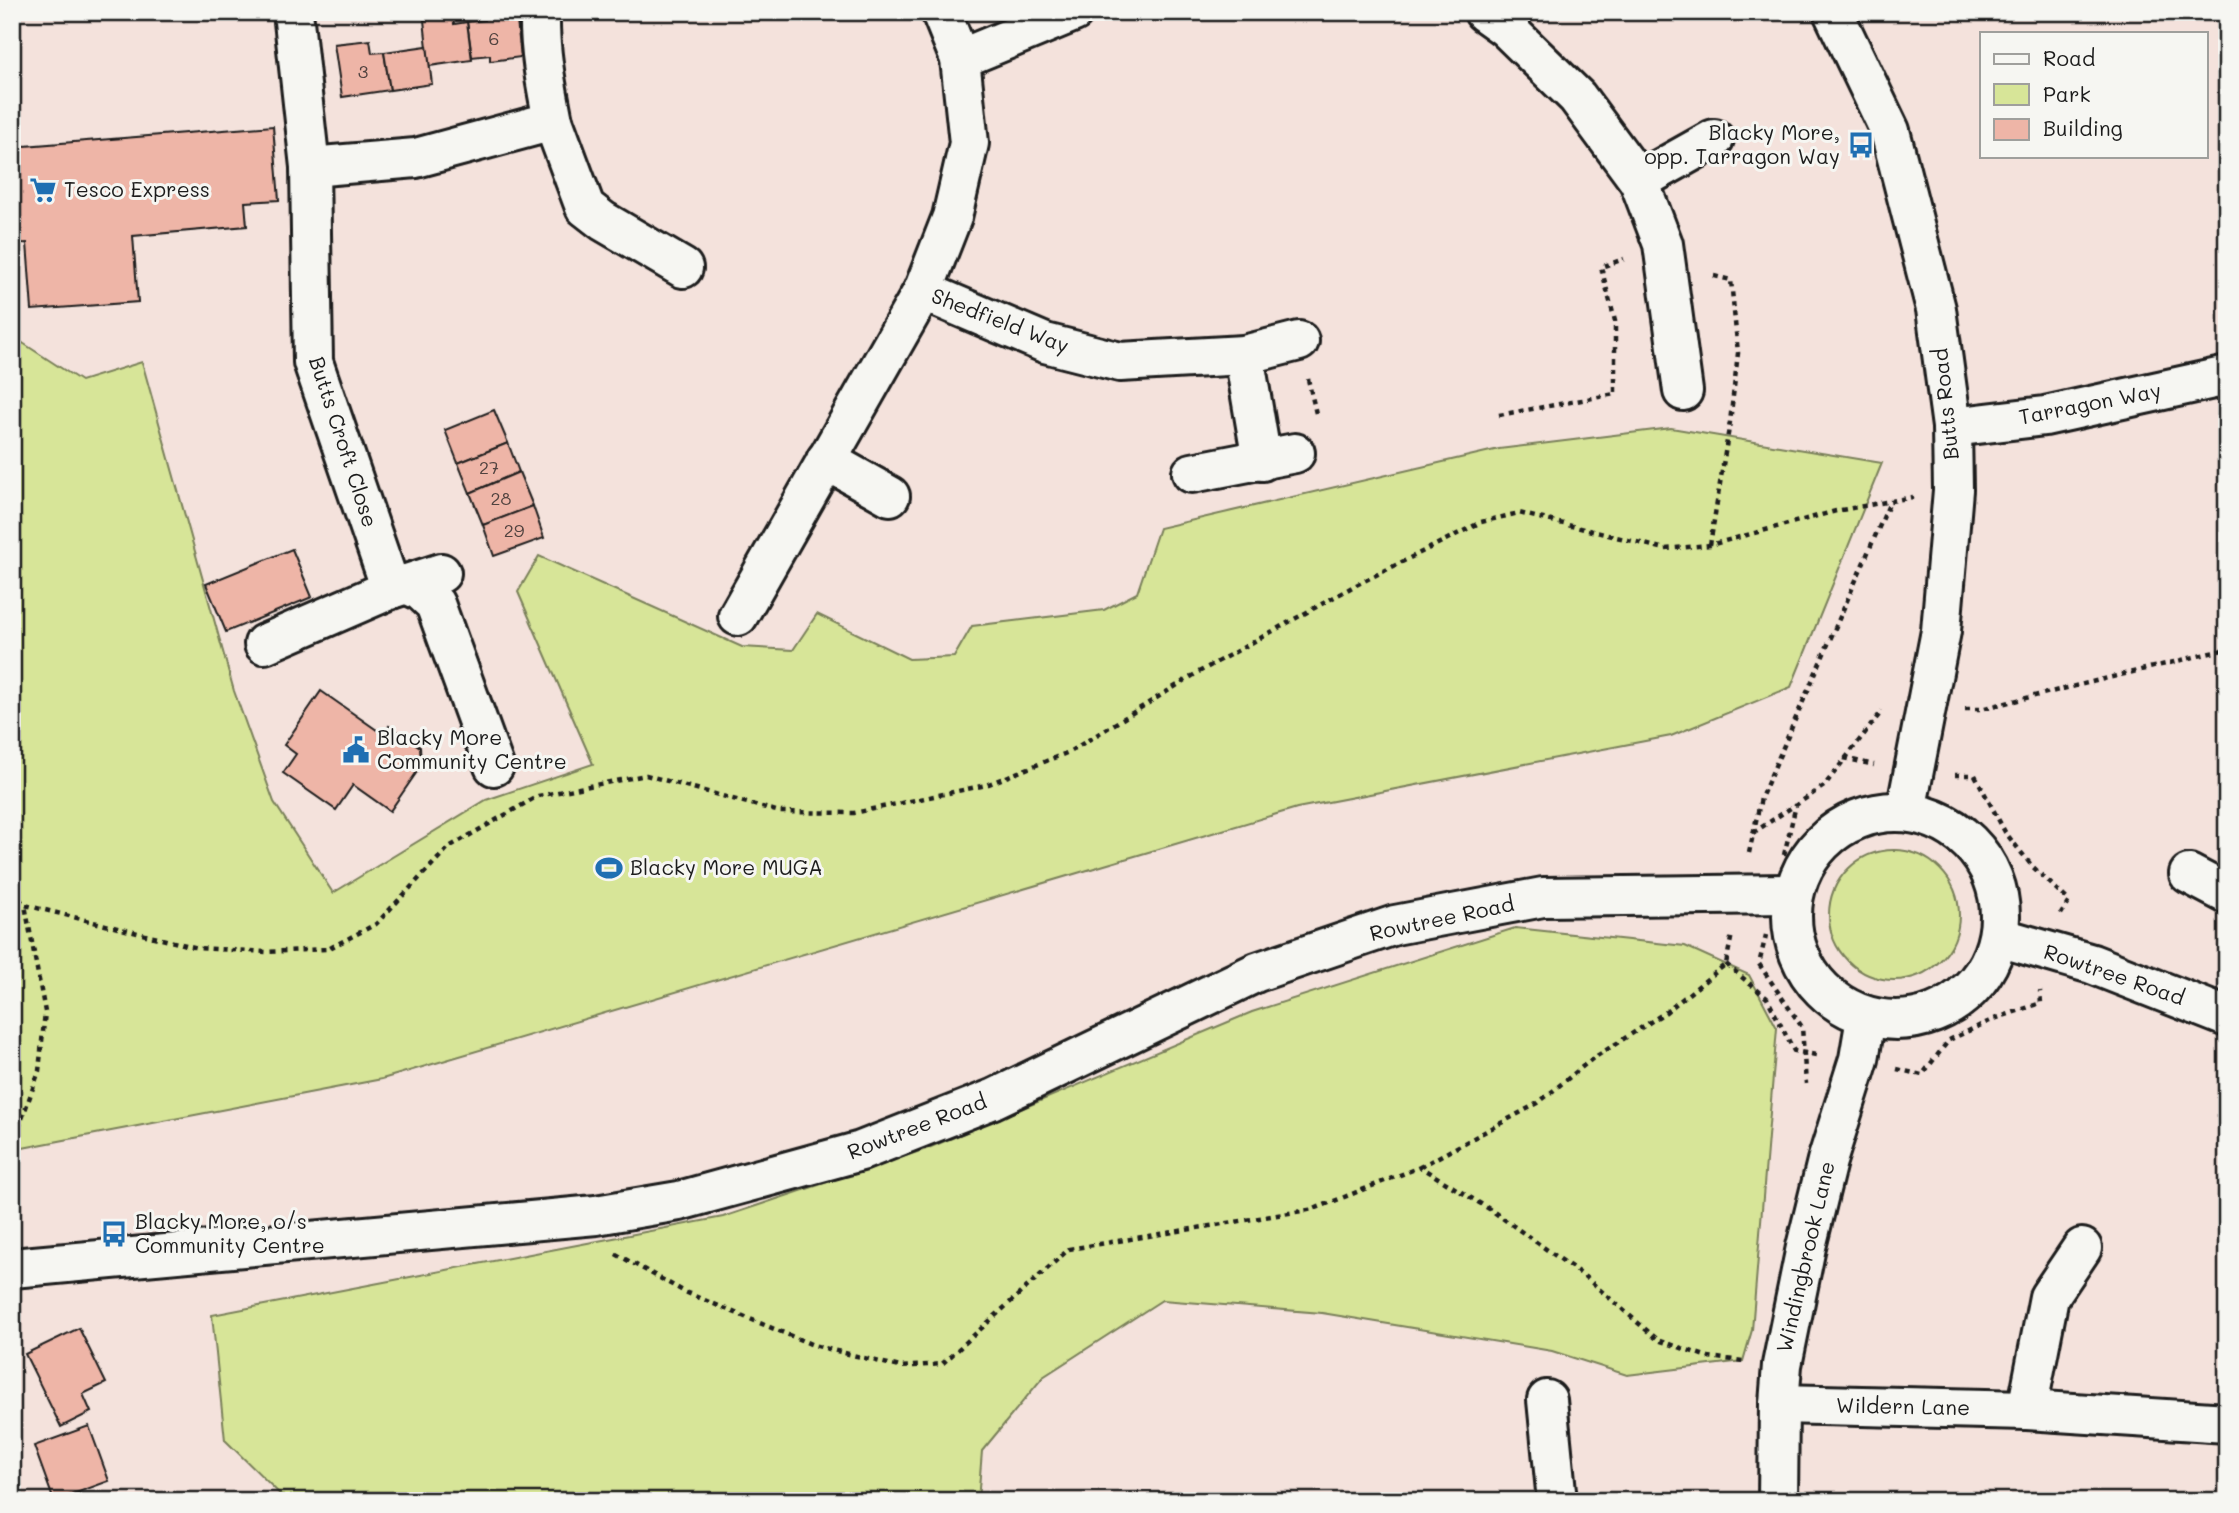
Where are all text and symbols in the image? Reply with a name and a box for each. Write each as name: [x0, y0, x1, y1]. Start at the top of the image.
house number: 6: [489, 26, 499, 50]
legend: [1980, 32, 2208, 158]
text: Road: [2043, 44, 2095, 71]
house number: 3: [358, 59, 368, 83]
text: Park: [2043, 80, 2091, 107]
text: Building: [2043, 114, 2123, 141]
place label: Blacky More, opp. Tarragon Way: [1644, 118, 1840, 169]
bus stop icon: Blacky More, opp. Tarragon Way: [1846, 130, 1876, 160]
supermarket icon: Tesco Express: [28, 175, 58, 205]
place label: Tesco Express: [64, 175, 210, 202]
street label: Shedfield Way: [928, 281, 1073, 358]
street label: Butts Road: [1925, 347, 1964, 461]
street label: Butts Croft Close: [304, 353, 385, 530]
street label: Tarragon Way: [2016, 375, 2163, 430]
house number: 27: [479, 455, 499, 479]
house number: 28: [491, 486, 512, 510]
house number: 29: [504, 518, 525, 542]
place label: Blacky More Community Centre: [377, 723, 567, 774]
public building icon: Blacky More Community Centre: [341, 735, 371, 765]
sports icon: Blacky More MUGA: [594, 853, 624, 883]
place label: Blacky More MUGA: [630, 853, 823, 880]
street label: Rowtree Road: [1367, 889, 1516, 946]
street label: Rowtree Road: [2041, 937, 2188, 1010]
street label: Rowtree Road: [843, 1087, 990, 1165]
street label: Windingbrook Lane: [1769, 1158, 1840, 1355]
place label: Blacky More, o/s Community Centre: [135, 1207, 325, 1258]
bus stop icon: Blacky More, o/s Community Centre: [99, 1219, 129, 1249]
street label: Wildern Lane: [1836, 1391, 1970, 1420]

